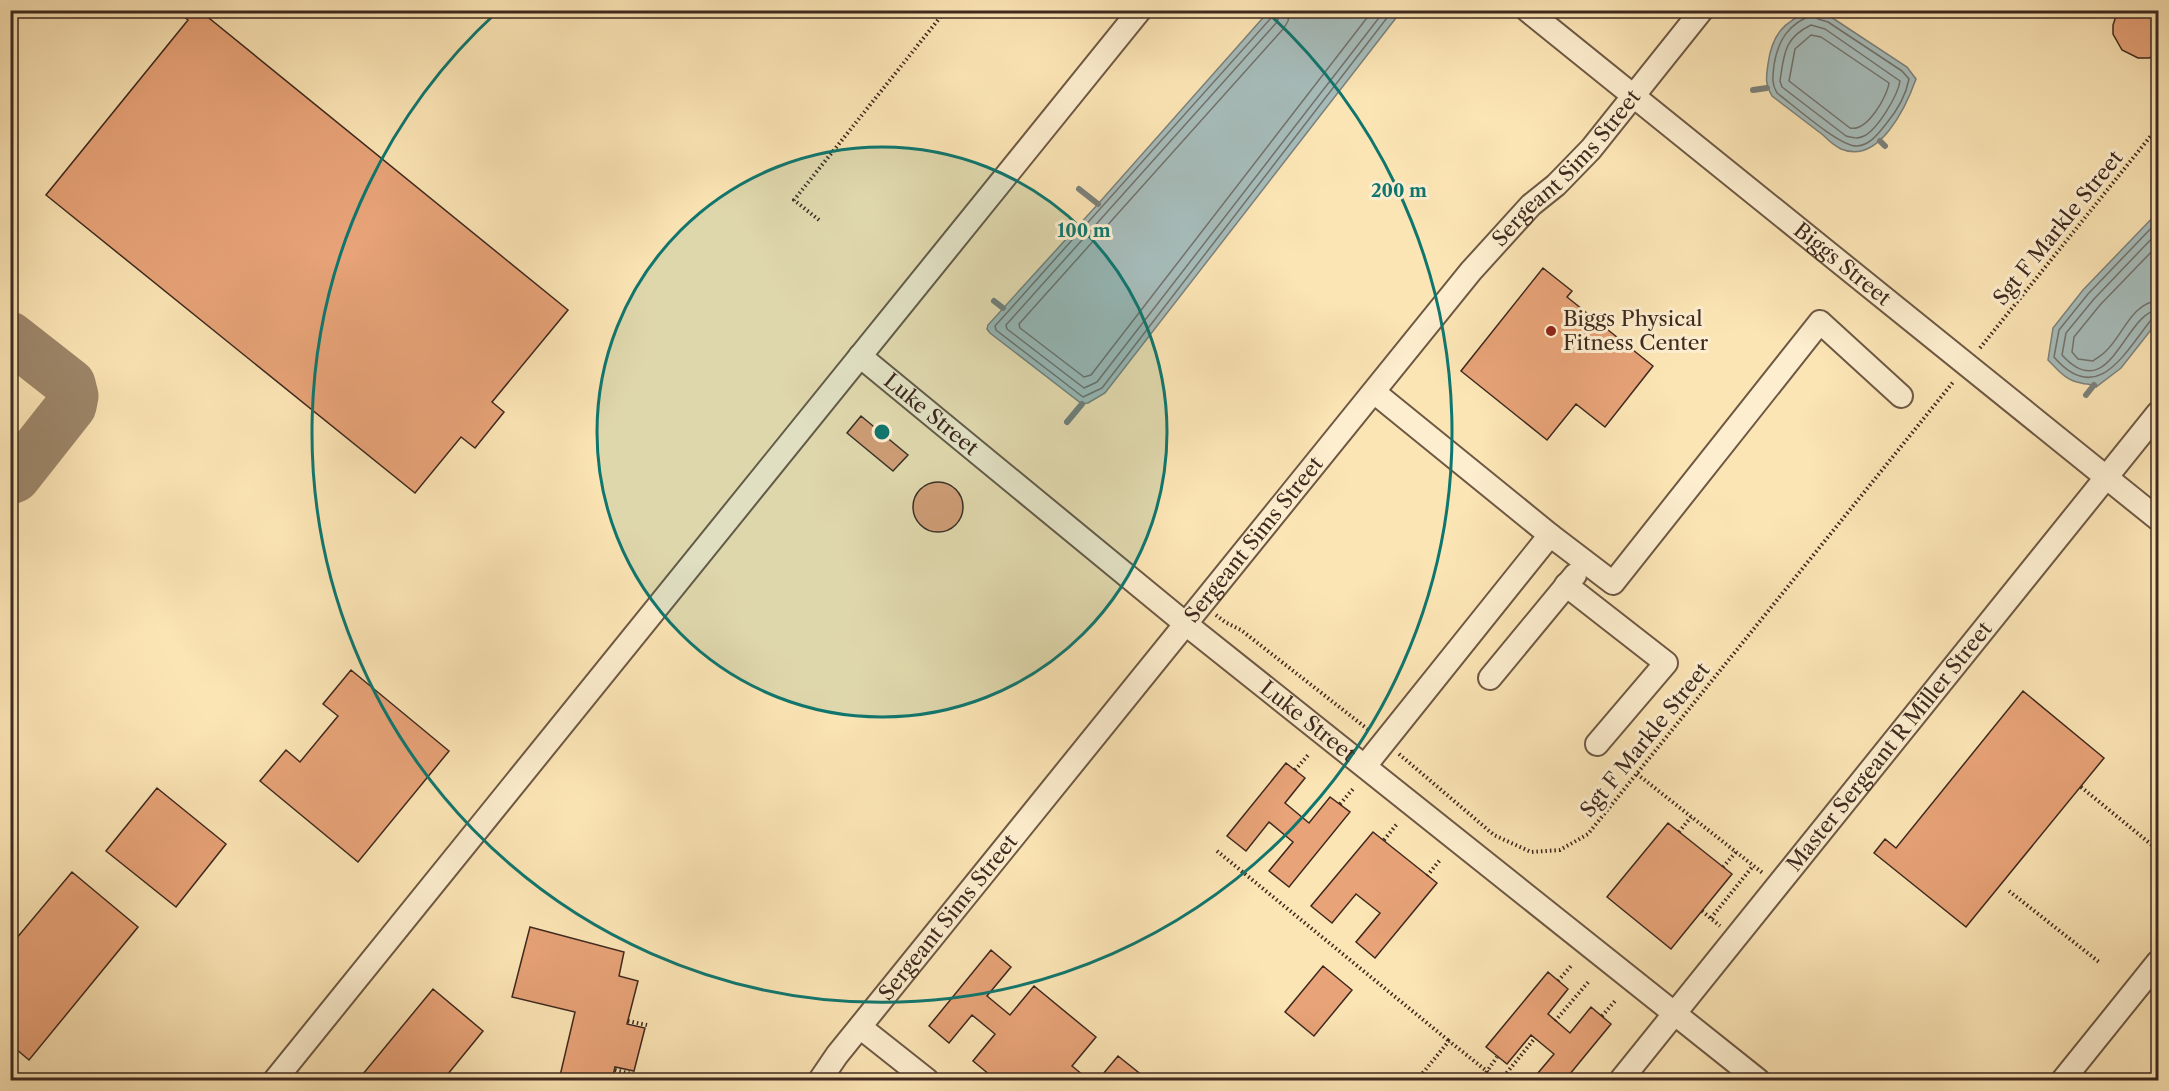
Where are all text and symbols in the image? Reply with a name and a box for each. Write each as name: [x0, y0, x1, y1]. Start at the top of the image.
street label: Sergeant Sims Street: [1487, 84, 1646, 251]
street label: Sgt F Markle Street: [1988, 145, 2128, 310]
text: 200 m: [1371, 180, 1427, 202]
street label: Biggs Street: [1789, 217, 1897, 311]
text: 100 m: [1057, 220, 1111, 242]
place label: Biggs Physical Fitness Center: [1563, 306, 1708, 355]
marker: Biggs Physical Fitness Center: [1544, 324, 1558, 338]
street label: Luke Street: [879, 368, 984, 461]
centre of rings: [872, 422, 892, 442]
street label: Sergeant Sims Street: [1179, 451, 1328, 627]
street label: Master Sergeant R Miller Street: [1781, 616, 1997, 876]
street label: Sgt F Markle Street: [1575, 657, 1715, 822]
street label: Luke Street: [1255, 675, 1361, 767]
street label: Sergeant Sims Street: [873, 829, 1023, 1005]

